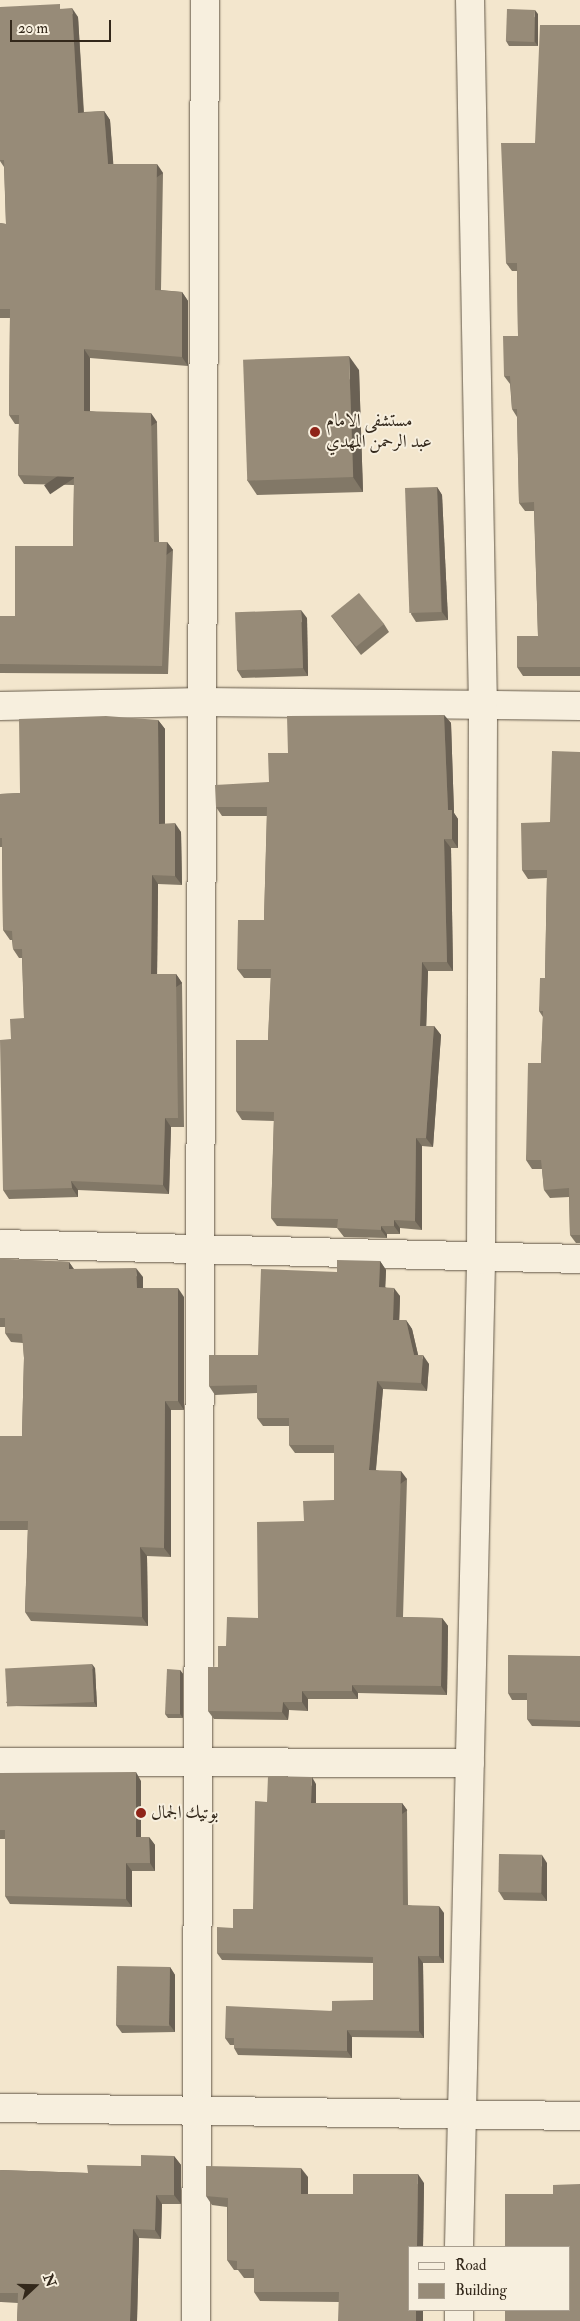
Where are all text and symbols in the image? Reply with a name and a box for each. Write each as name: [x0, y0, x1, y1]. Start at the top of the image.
scale bar: [12, 10, 114, 42]
text: 20 m: [18, 19, 48, 38]
place label: مستشفى الامام عبد الرحمن المهدي: [326, 411, 432, 454]
marker: مستشفى الامام عبد الرحمن المهدي: [308, 425, 322, 439]
place label: بوتيك الجمال: [151, 1802, 219, 1824]
marker: بوتيك الجمال: [135, 1807, 147, 1819]
legend: [408, 2246, 570, 2311]
text: Road: [455, 2256, 486, 2275]
north arrow: [10, 2261, 60, 2311]
text: N: [39, 2272, 60, 2289]
text: Building: [455, 2281, 507, 2300]

